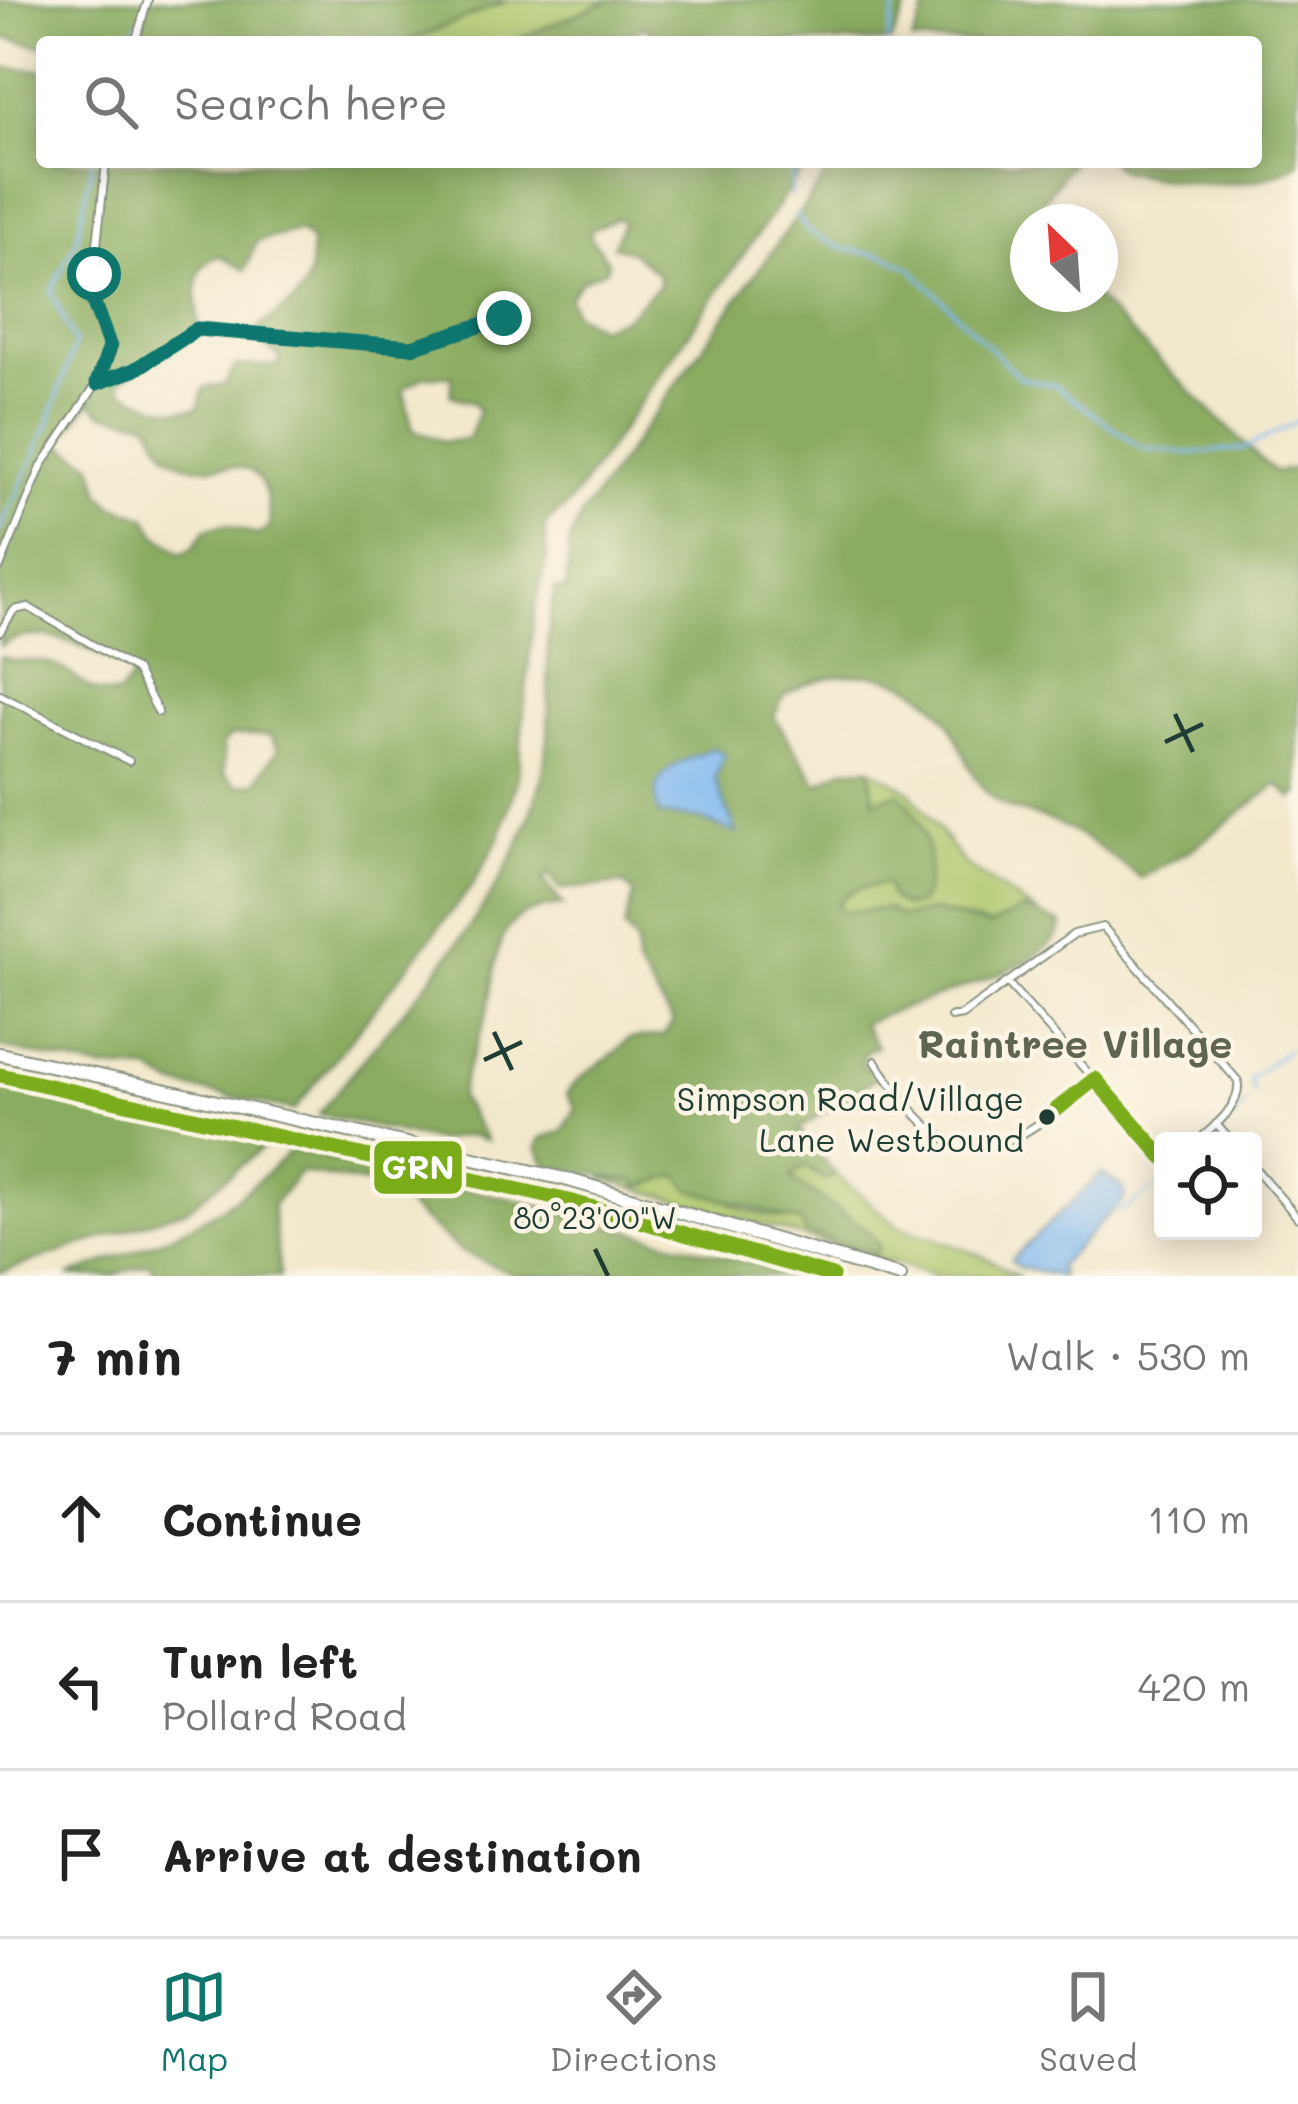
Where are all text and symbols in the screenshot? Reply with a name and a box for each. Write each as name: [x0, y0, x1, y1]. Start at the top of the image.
search box: [36, 36, 1262, 168]
icon: search: [78, 69, 144, 135]
text: Search here: [174, 73, 448, 131]
north arrow: [1010, 204, 1118, 312]
route start: [67, 247, 121, 301]
route end: [477, 291, 531, 345]
district label: Raintree Village: [917, 1017, 1233, 1068]
place label: Simpson Road/Village Lane Westbound: [677, 1076, 1024, 1160]
marker: Simpson Road/Village Lane Westbound: [1036, 1106, 1058, 1128]
map controls: [1154, 1132, 1262, 1240]
button: locate: [1154, 1132, 1262, 1240]
line badge: GRN: [372, 1139, 464, 1196]
text: GRN: [381, 1144, 455, 1187]
text: 80°23'00"W: [513, 1197, 677, 1237]
text: 7 min: [48, 1321, 182, 1388]
text: Walk · 530 m: [1006, 1329, 1250, 1380]
icon: ahead: [48, 1485, 114, 1551]
text: Continue: [162, 1489, 362, 1547]
text: 110 m: [1148, 1492, 1250, 1543]
text: Turn left: [162, 1631, 358, 1689]
icon: left: [48, 1653, 114, 1719]
text: 420 m: [1138, 1660, 1250, 1711]
text: Pollard Road: [162, 1689, 407, 1740]
icon: arrive: [48, 1821, 114, 1887]
text: Arrive at destination: [162, 1825, 642, 1883]
tab: Map: [161, 1964, 228, 2079]
tab: Directions: [550, 1964, 717, 2079]
tab: Saved: [1039, 1964, 1137, 2079]

